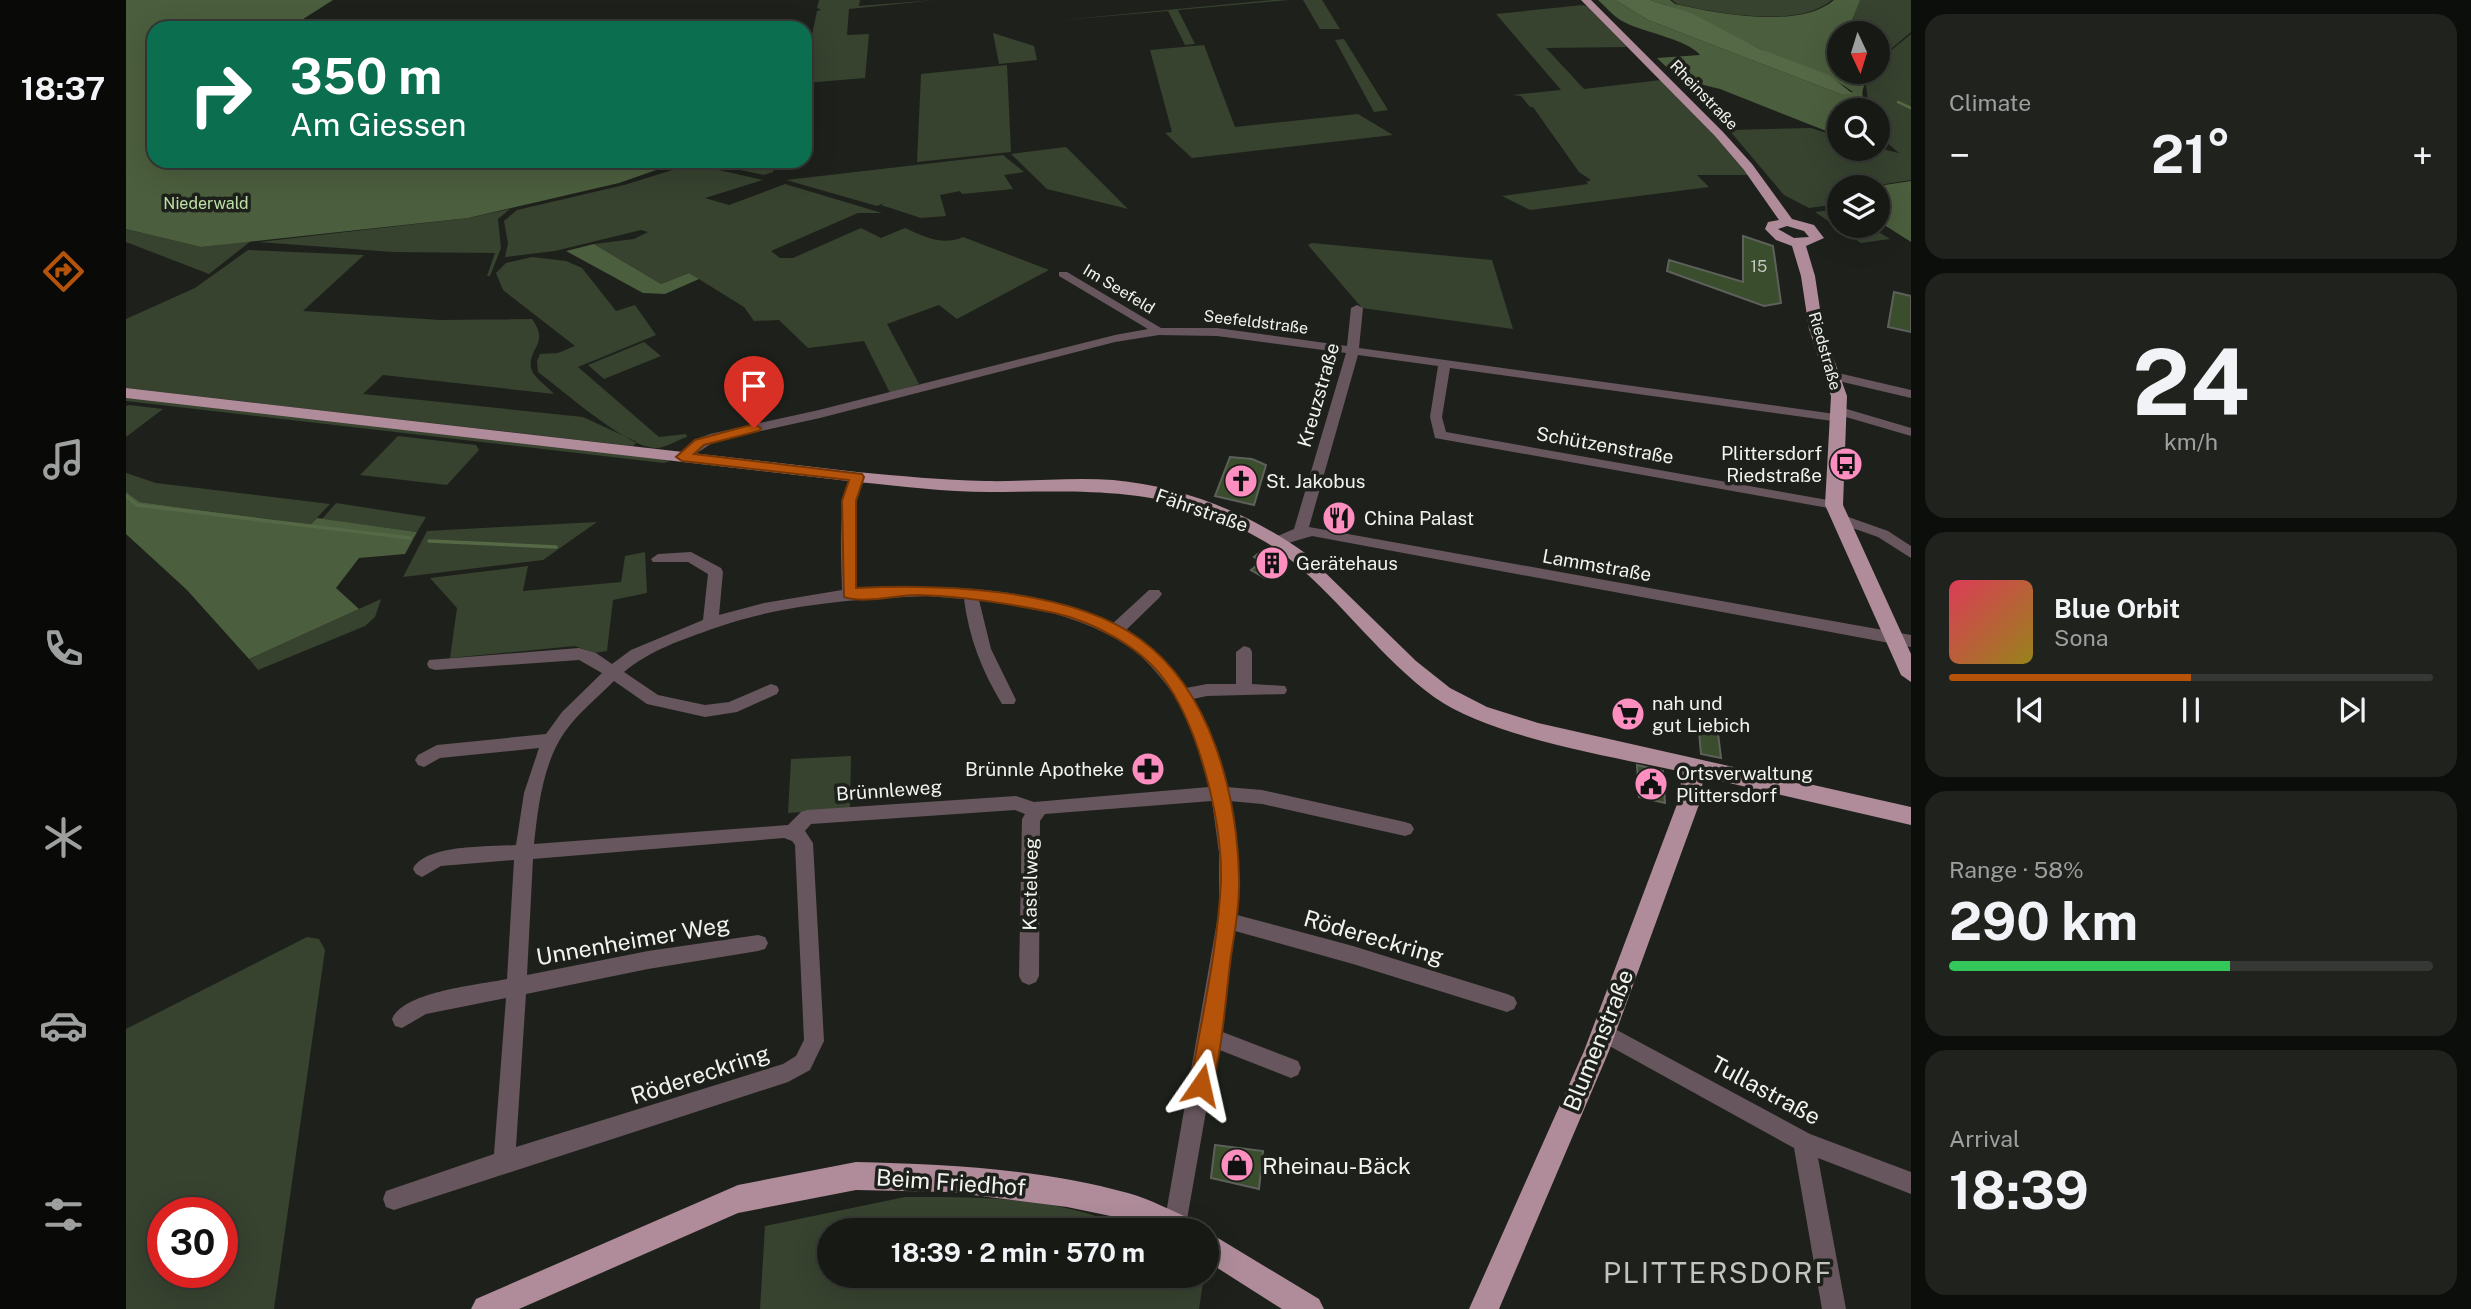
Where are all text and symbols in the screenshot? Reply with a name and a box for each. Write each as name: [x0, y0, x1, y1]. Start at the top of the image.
north arrow: [1827, 21, 1890, 84]
map controls: [1827, 21, 1890, 238]
text: 350 m: [290, 47, 442, 105]
icon: right: [175, 49, 266, 140]
street label: Rheinstraße: [1666, 56, 1742, 134]
text: 18:37: [21, 70, 105, 107]
text: Climate: [1949, 89, 2031, 116]
button: search: [1827, 98, 1890, 161]
text: Am Giessen: [290, 106, 467, 143]
text: 21°: [2151, 124, 2231, 185]
text: −: [1949, 133, 1970, 178]
text: +: [2412, 133, 2433, 178]
button: layers: [1827, 175, 1890, 238]
park label: Niederwald: [163, 194, 249, 213]
icon: directions: [39, 247, 88, 296]
house number: 15: [1751, 257, 1767, 276]
street label: Im Seefeld: [1080, 260, 1158, 318]
street label: Seefeldstraße: [1203, 306, 1309, 338]
street label: Riedstraße: [1805, 310, 1845, 392]
text: 24: [2132, 329, 2250, 435]
street label: Kreuzstraße: [1293, 340, 1343, 450]
pin: [724, 356, 784, 428]
icon: arrive: [735, 367, 773, 405]
street label: Schützenstraße: [1534, 422, 1676, 468]
text: km/h: [2164, 428, 2218, 455]
icon: music: [39, 435, 88, 484]
place label: Plittersdorf Riedstraße: [1721, 442, 1822, 486]
bus stop icon: Plittersdorf Riedstraße: [1827, 445, 1865, 483]
church icon: St. Jakobus: [1222, 462, 1260, 500]
place label: St. Jakobus: [1266, 470, 1365, 492]
street label: Fährstraße: [1153, 484, 1251, 536]
restaurant icon: China Palast: [1320, 499, 1358, 537]
place label: China Palast: [1364, 507, 1474, 529]
building icon: Gerätehaus: [1253, 544, 1291, 582]
street label: Lammstraße: [1541, 545, 1653, 585]
place label: Gerätehaus: [1296, 552, 1398, 574]
text: Blue Orbit: [2054, 593, 2180, 624]
icon: phone: [39, 624, 88, 673]
text: Sona: [2054, 624, 2108, 651]
icon: previous: [2011, 691, 2049, 729]
icon: pause: [2172, 691, 2210, 729]
icon: next: [2333, 691, 2371, 729]
place label: nah und gut Liebich: [1652, 692, 1750, 736]
supermarket icon: nah und gut Liebich: [1609, 695, 1647, 733]
pharmacy icon: Brünnle Apotheke: [1129, 750, 1167, 788]
place label: Brünnle Apotheke: [965, 758, 1124, 780]
place label: Ortsverwaltung Plittersdorf: [1676, 762, 1813, 806]
public building icon: Ortsverwaltung Plittersdorf: [1632, 765, 1670, 803]
street label: Brünnleweg: [835, 775, 943, 805]
icon: climate: [39, 813, 88, 862]
street label: Kastelweg: [1018, 837, 1042, 931]
text: Range · 58%: [1949, 856, 2084, 883]
text: 290 km: [1949, 891, 2138, 952]
street label: Rödereckring: [1301, 904, 1447, 970]
street label: Unnenheimer Weg: [534, 910, 732, 970]
street label: Blumenstraße: [1557, 965, 1639, 1115]
icon: car: [39, 1001, 88, 1050]
street label: Rödereckring: [627, 1039, 773, 1109]
position arrow: [1164, 1048, 1238, 1122]
street label: Tullastraße: [1707, 1050, 1825, 1130]
text: Arrival: [1949, 1125, 2020, 1152]
shop icon: Rheinau-Bäck: [1218, 1146, 1256, 1184]
place label: Rheinau-Bäck: [1262, 1152, 1411, 1179]
text: 18:39: [1949, 1160, 2089, 1221]
street label: Beim Friedhof: [875, 1163, 1027, 1201]
icon: filters: [39, 1190, 88, 1239]
speed limit sign: 30: [147, 1197, 238, 1288]
text: 18:39 · 2 min · 570 m: [891, 1237, 1145, 1268]
district label: PLITTERSDORF: [1603, 1256, 1833, 1289]

